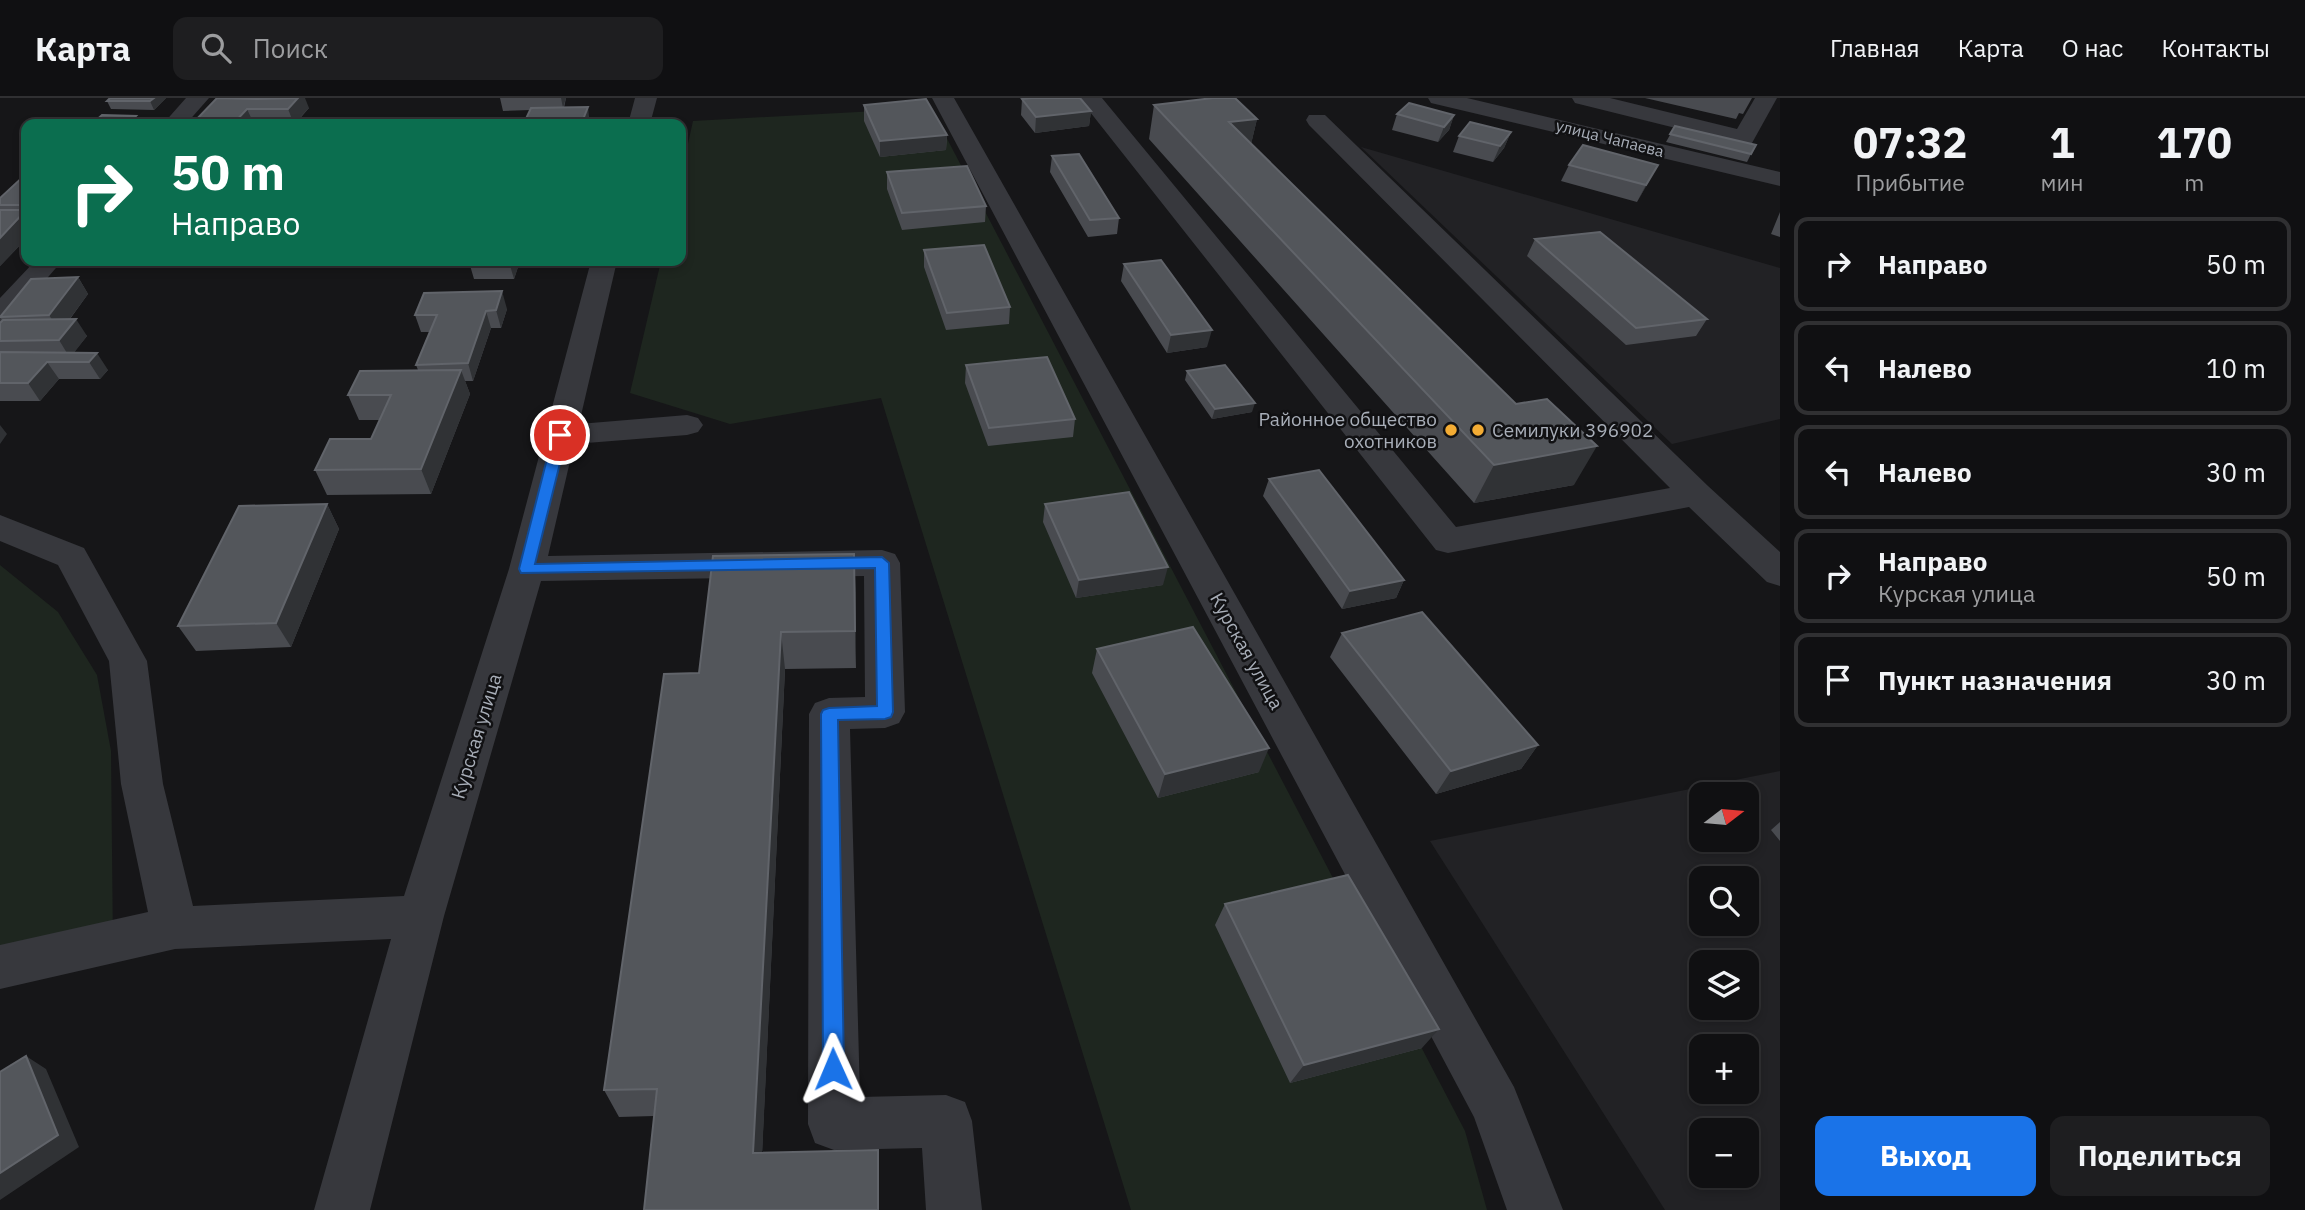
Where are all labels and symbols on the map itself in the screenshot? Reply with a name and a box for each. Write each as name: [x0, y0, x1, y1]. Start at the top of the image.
street label: улица Чапаева: [1554, 115, 1667, 161]
pin: [530, 405, 590, 465]
place label: Районное общество охотников: [1258, 407, 1437, 453]
place label: Семилуки 396902: [1492, 418, 1653, 442]
marker: Районное общество охотников: [1443, 422, 1459, 438]
marker: Семилуки 396902: [1470, 422, 1486, 438]
street label: Курская улица: [1205, 588, 1289, 714]
street label: Курская улица: [446, 670, 506, 802]
north arrow: [1689, 782, 1759, 852]
position arrow: [796, 1032, 870, 1106]

